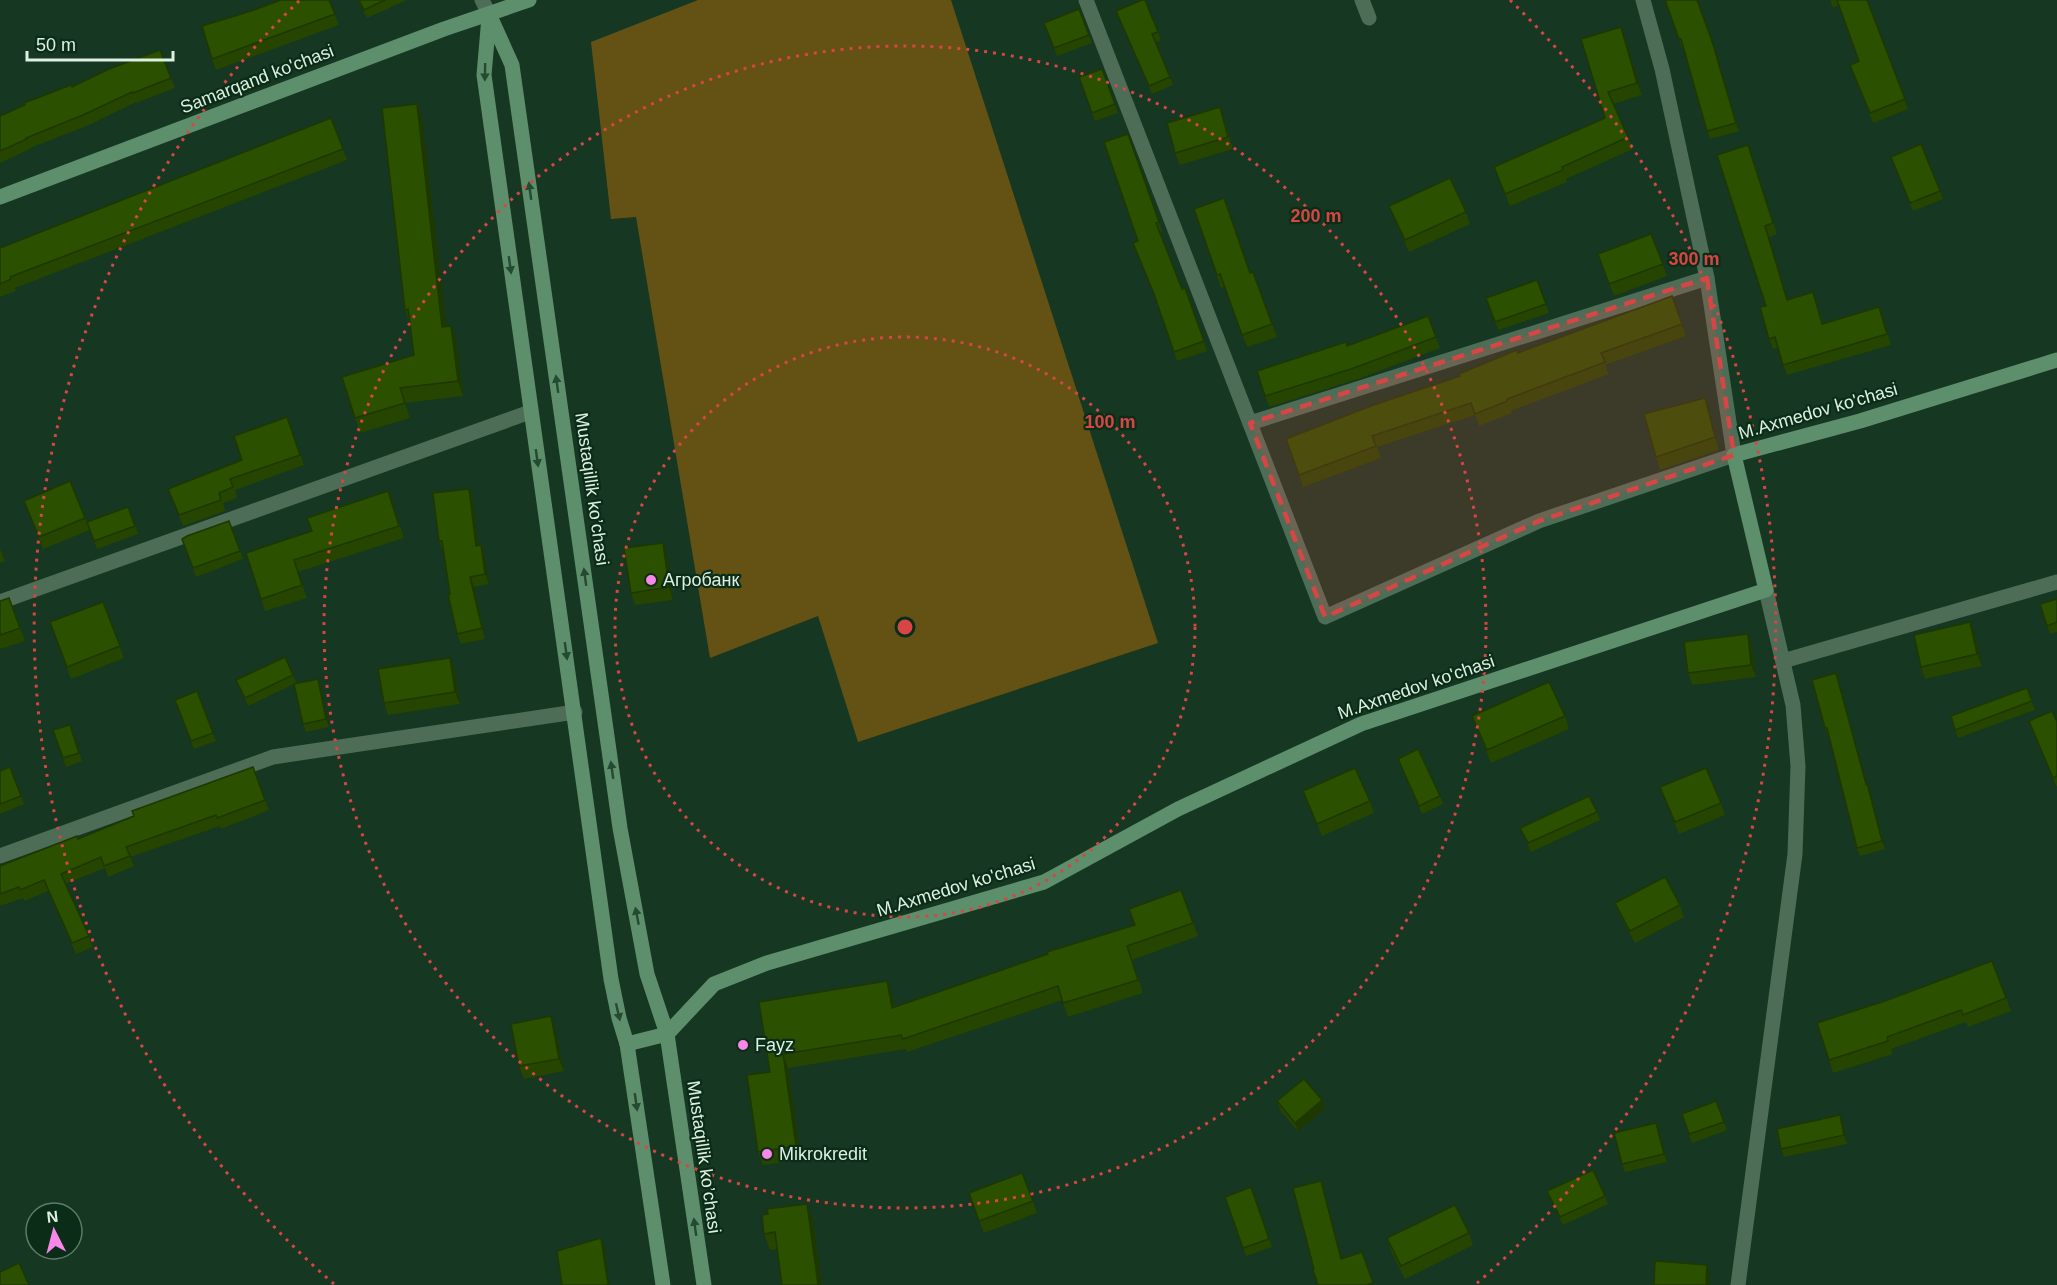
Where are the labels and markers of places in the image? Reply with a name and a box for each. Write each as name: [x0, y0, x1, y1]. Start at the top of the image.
place label: Агробанк: [663, 570, 739, 590]
marker: Агробанк: [644, 573, 658, 587]
centre of rings: [895, 617, 915, 637]
place label: Fayz: [755, 1035, 794, 1055]
marker: Fayz: [736, 1038, 750, 1052]
place label: Mikrokredit: [779, 1144, 867, 1164]
marker: Mikrokredit: [760, 1147, 774, 1161]

